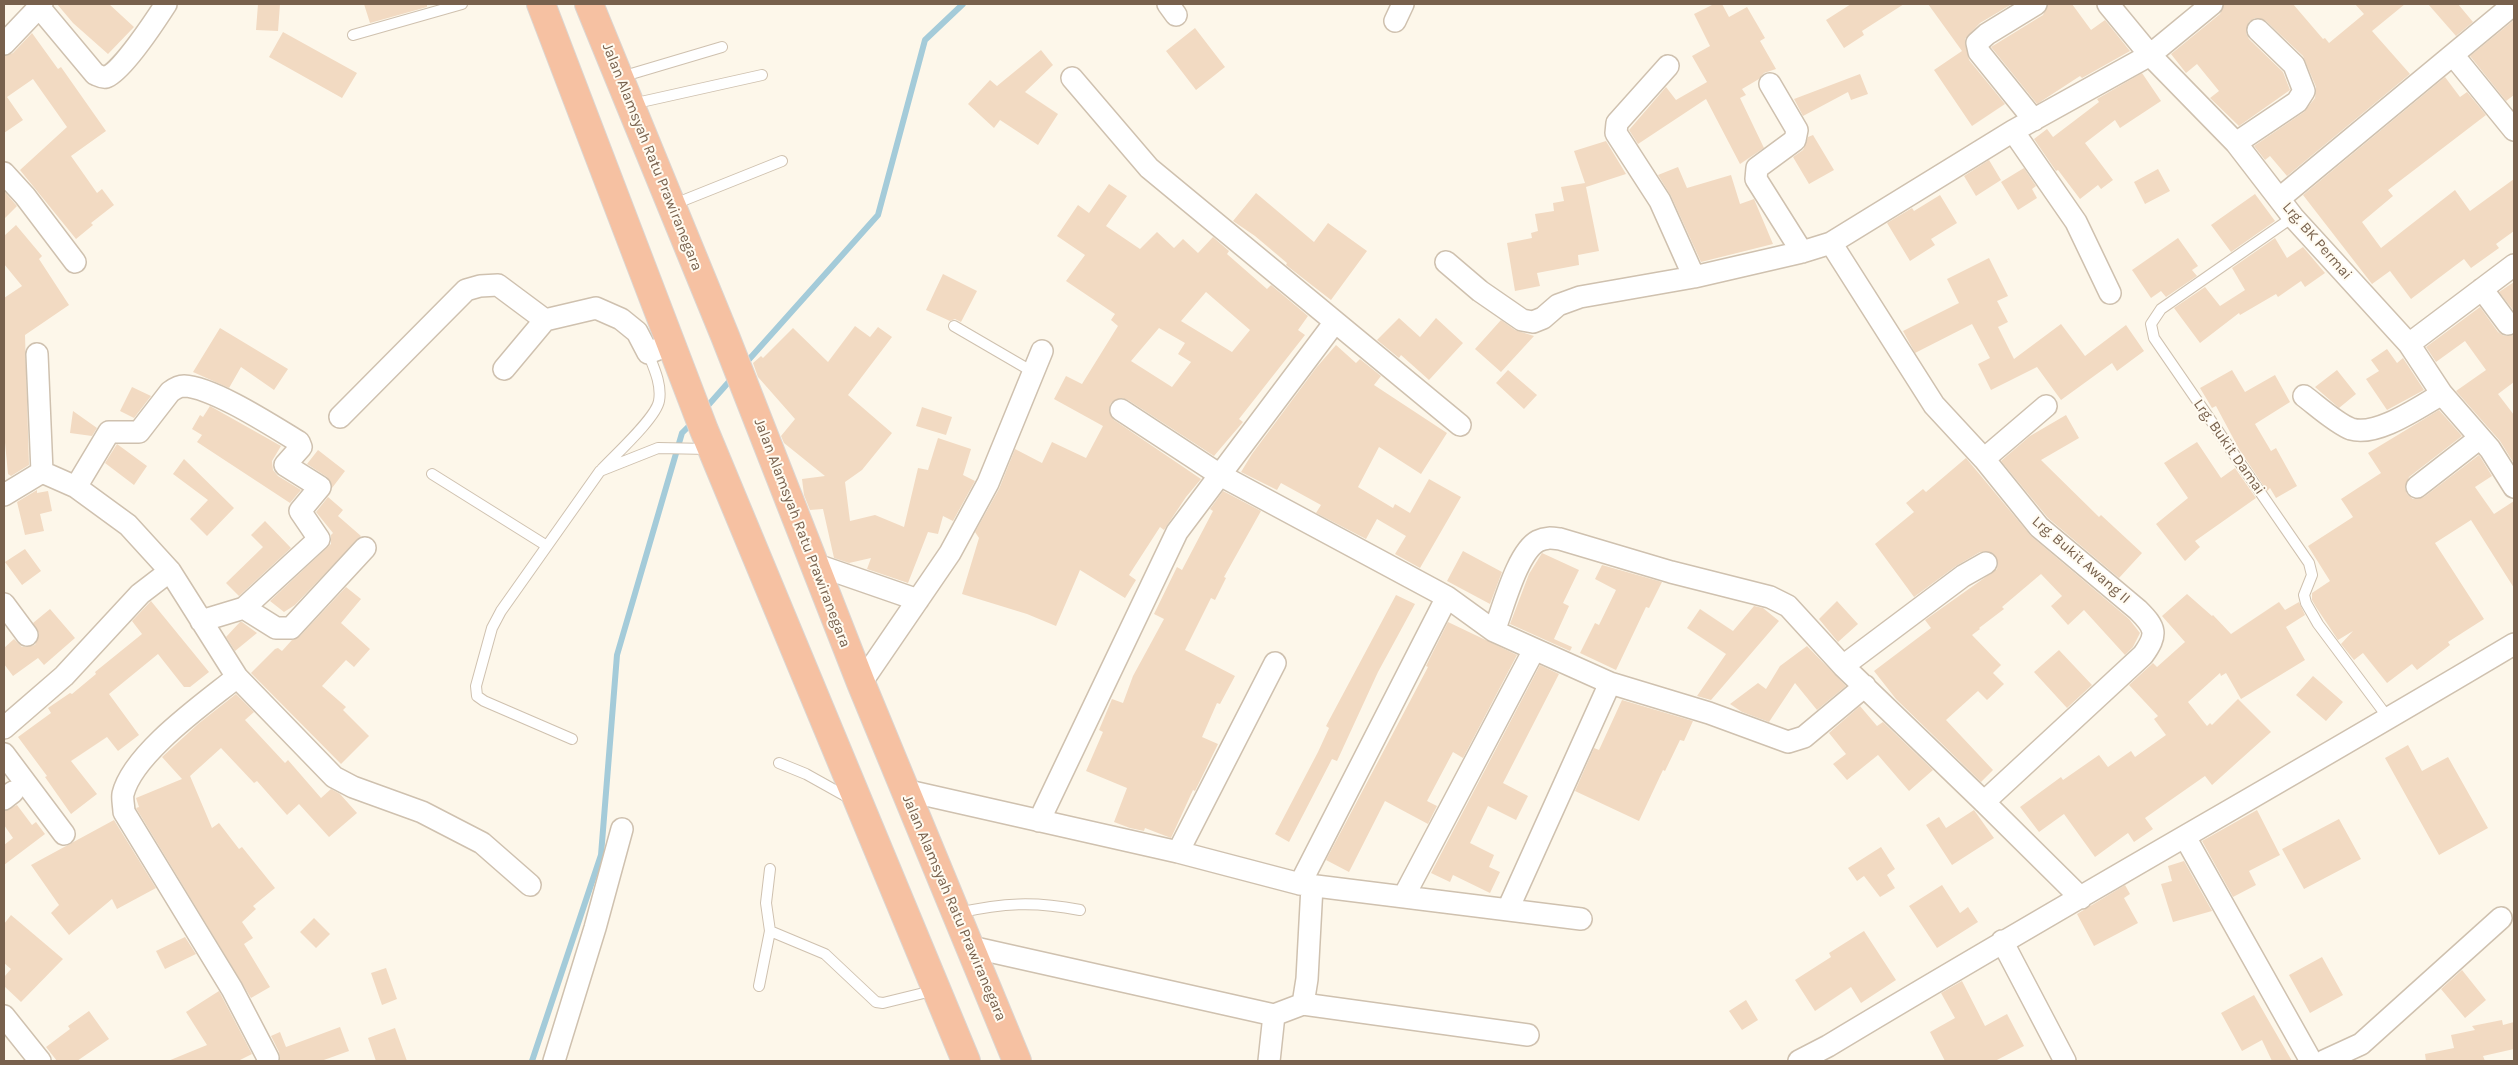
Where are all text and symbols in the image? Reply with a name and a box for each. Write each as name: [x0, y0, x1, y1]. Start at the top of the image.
street label: Jalan Alamsyah Ratu Prawiranegara: [598, 41, 706, 273]
street label: Lrg. BK Permai: [2278, 198, 2356, 284]
street label: Lrg. Bukit Damai: [2189, 396, 2269, 498]
street label: Jalan Alamsyah Ratu Prawiranegara: [750, 416, 854, 650]
street label: Lrg. Bukit Awang II: [2028, 512, 2134, 608]
street label: Jalan Alamsyah Ratu Prawiranegara: [898, 792, 1010, 1024]

